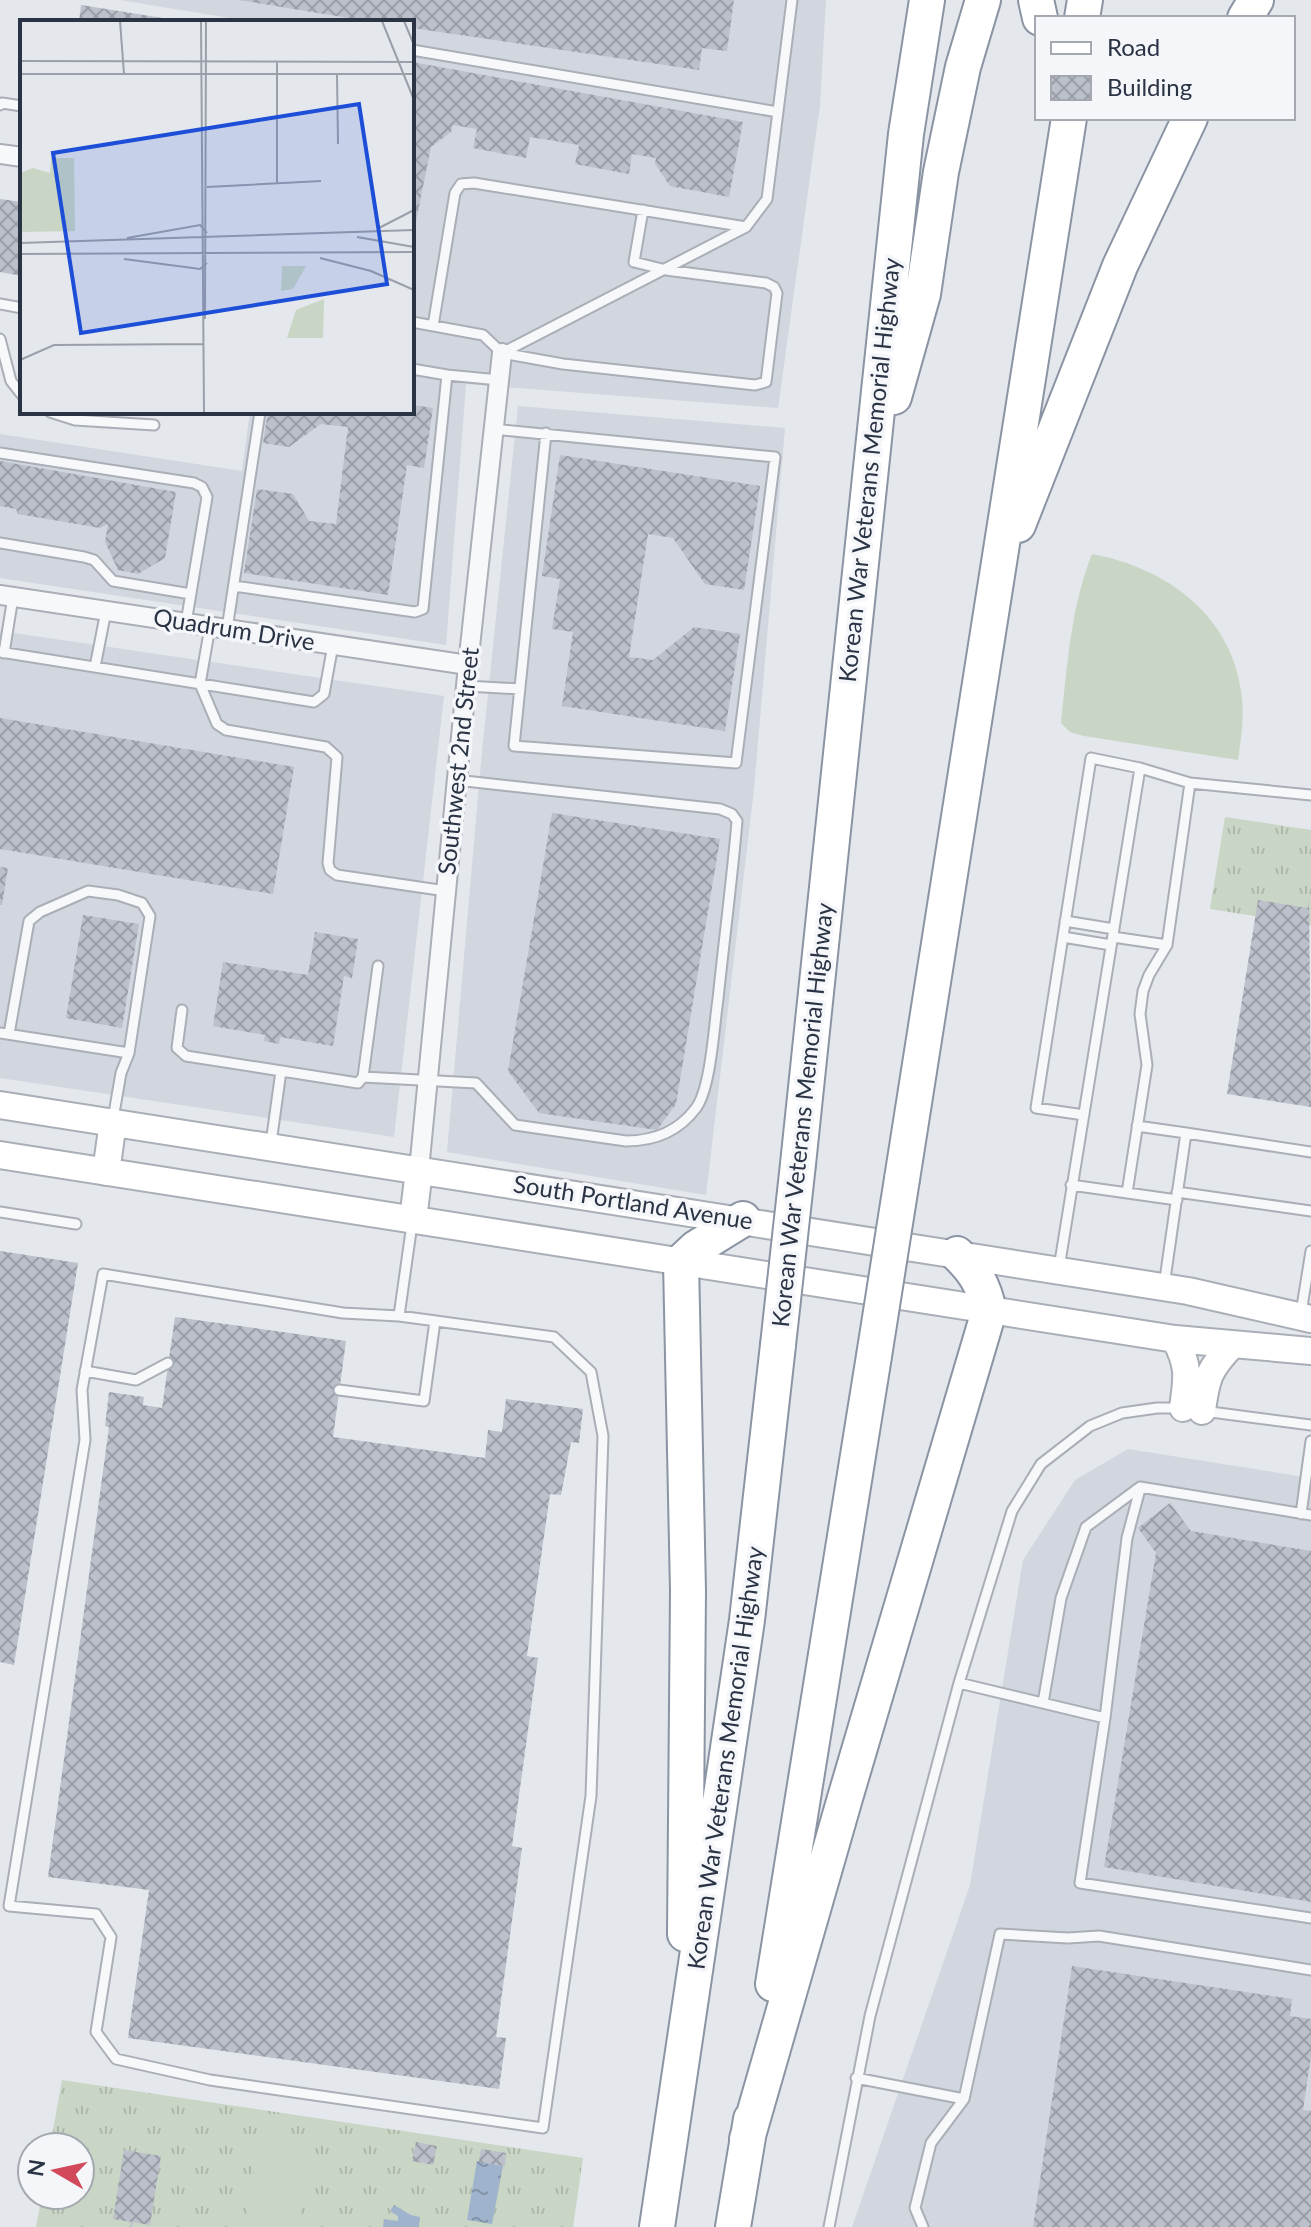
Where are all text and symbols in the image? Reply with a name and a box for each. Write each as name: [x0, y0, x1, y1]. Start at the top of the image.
legend: [1035, 16, 1295, 120]
inset map: [20, 20, 414, 414]
text: Road: [1107, 32, 1160, 61]
text: Building: [1107, 72, 1192, 101]
street label: Korean War Veterans Memorial Highway: [832, 255, 905, 684]
street label: Quadrum Drive: [151, 601, 317, 656]
street label: Southwest 2nd Street: [431, 645, 484, 876]
street label: Korean War Veterans Memorial Highway: [765, 900, 838, 1329]
street label: South Portland Avenue: [511, 1168, 755, 1235]
street label: Korean War Veterans Memorial Highway: [680, 1544, 769, 1971]
north arrow: [16, 2131, 96, 2211]
text: N: [21, 2157, 50, 2178]

